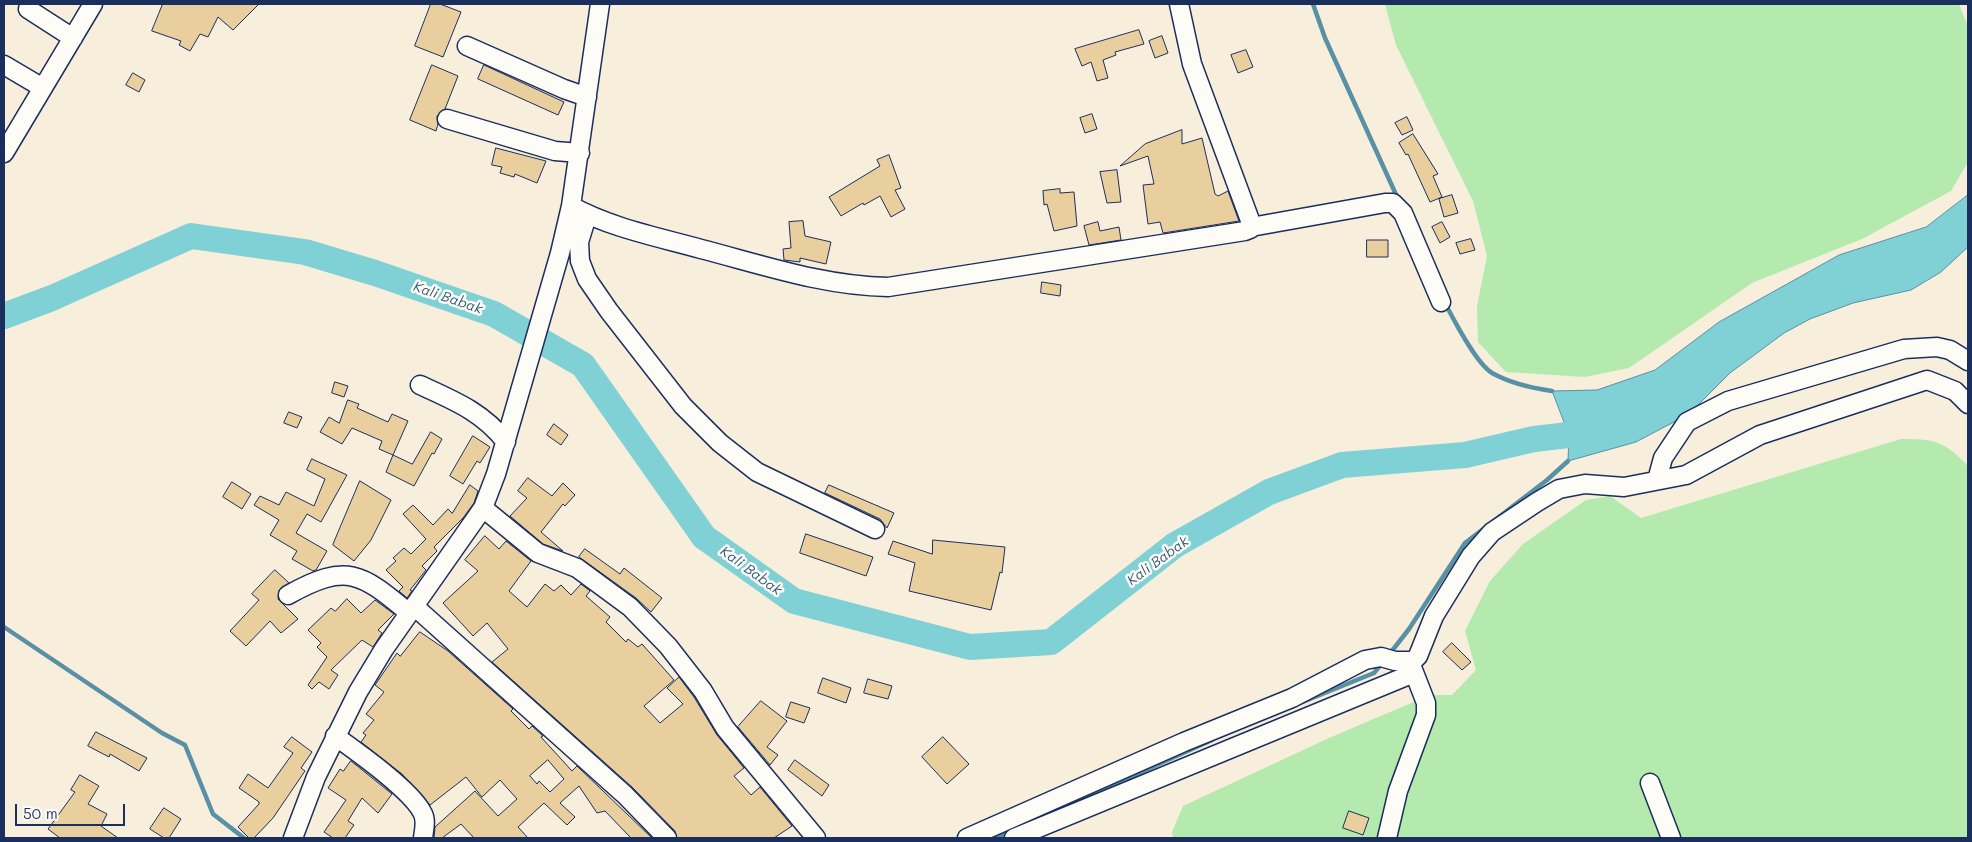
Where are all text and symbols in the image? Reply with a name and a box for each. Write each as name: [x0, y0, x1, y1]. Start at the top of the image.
water label: Kali Babak: [411, 278, 485, 318]
water label: Kali Babak: [1124, 533, 1192, 589]
water label: Kali Babak: [717, 543, 785, 599]
scale bar: [18, 794, 128, 826]
text: 50 m: [23, 803, 58, 823]

